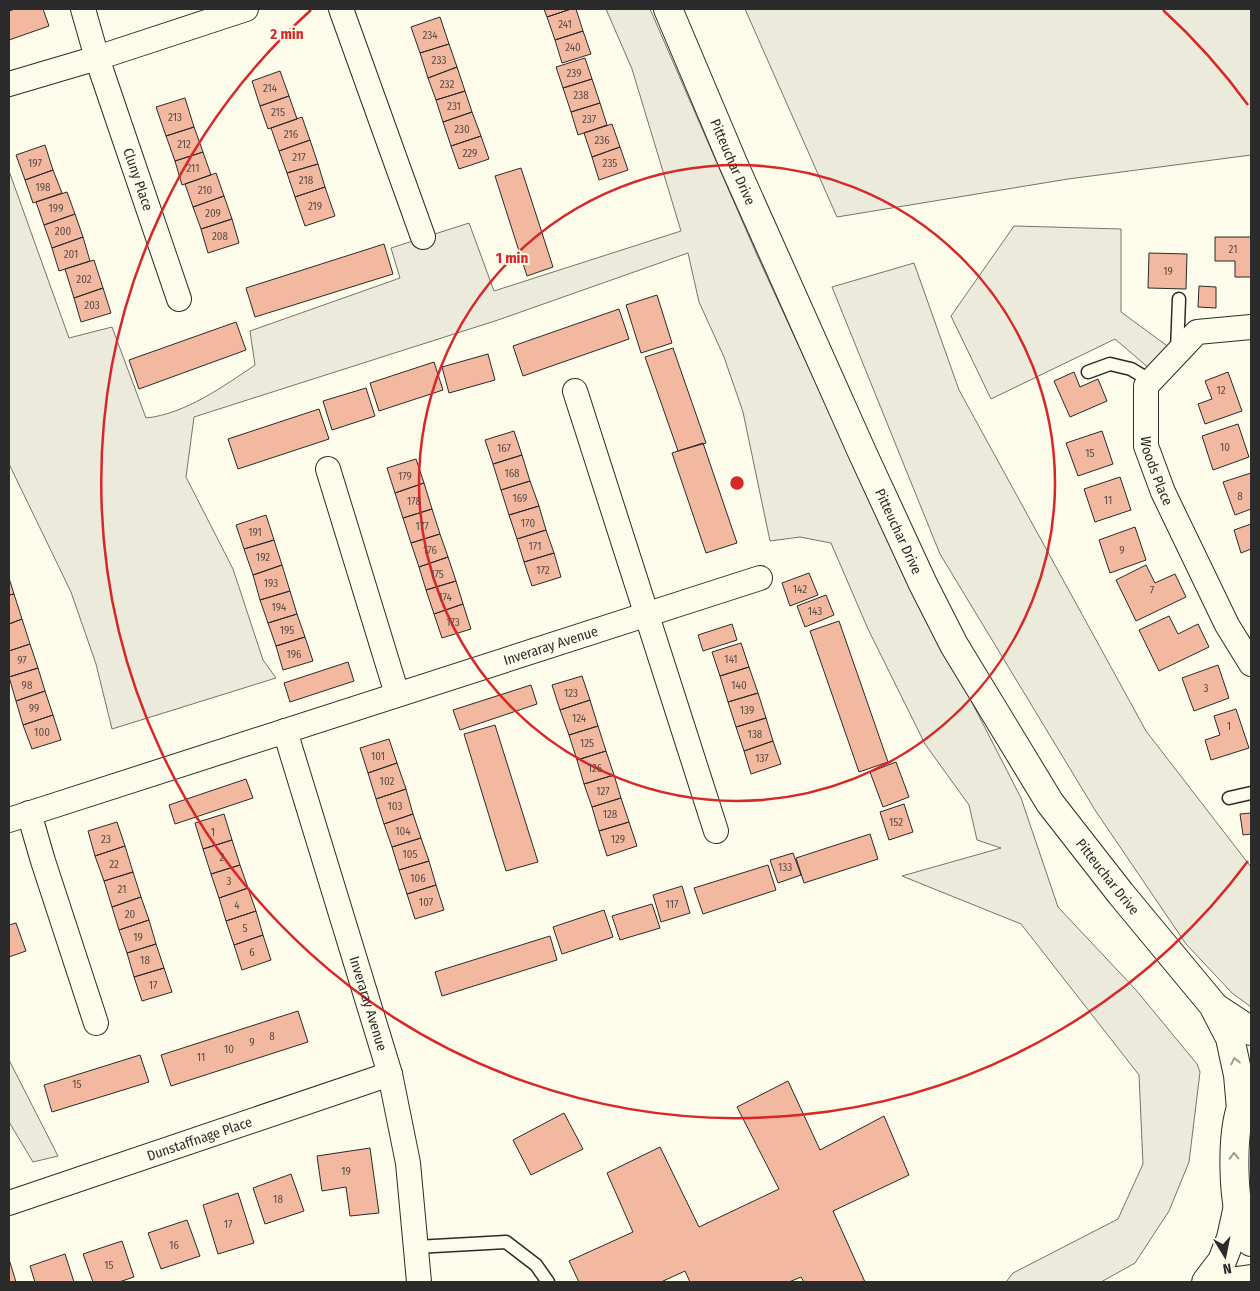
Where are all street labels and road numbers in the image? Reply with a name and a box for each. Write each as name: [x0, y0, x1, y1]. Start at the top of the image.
street label: Pitteuchar Drive: [706, 116, 759, 208]
street label: Cluny Place: [119, 146, 156, 213]
street label: Woods Place: [1137, 436, 1176, 508]
street label: Pitteuchar Drive: [871, 486, 925, 577]
street label: Inveraray Avenue: [501, 623, 600, 669]
street label: Pitteuchar Drive: [1072, 836, 1143, 919]
street label: Inveraray Avenue: [345, 954, 390, 1053]
street label: Dunstaffnage Place: [145, 1113, 254, 1165]

